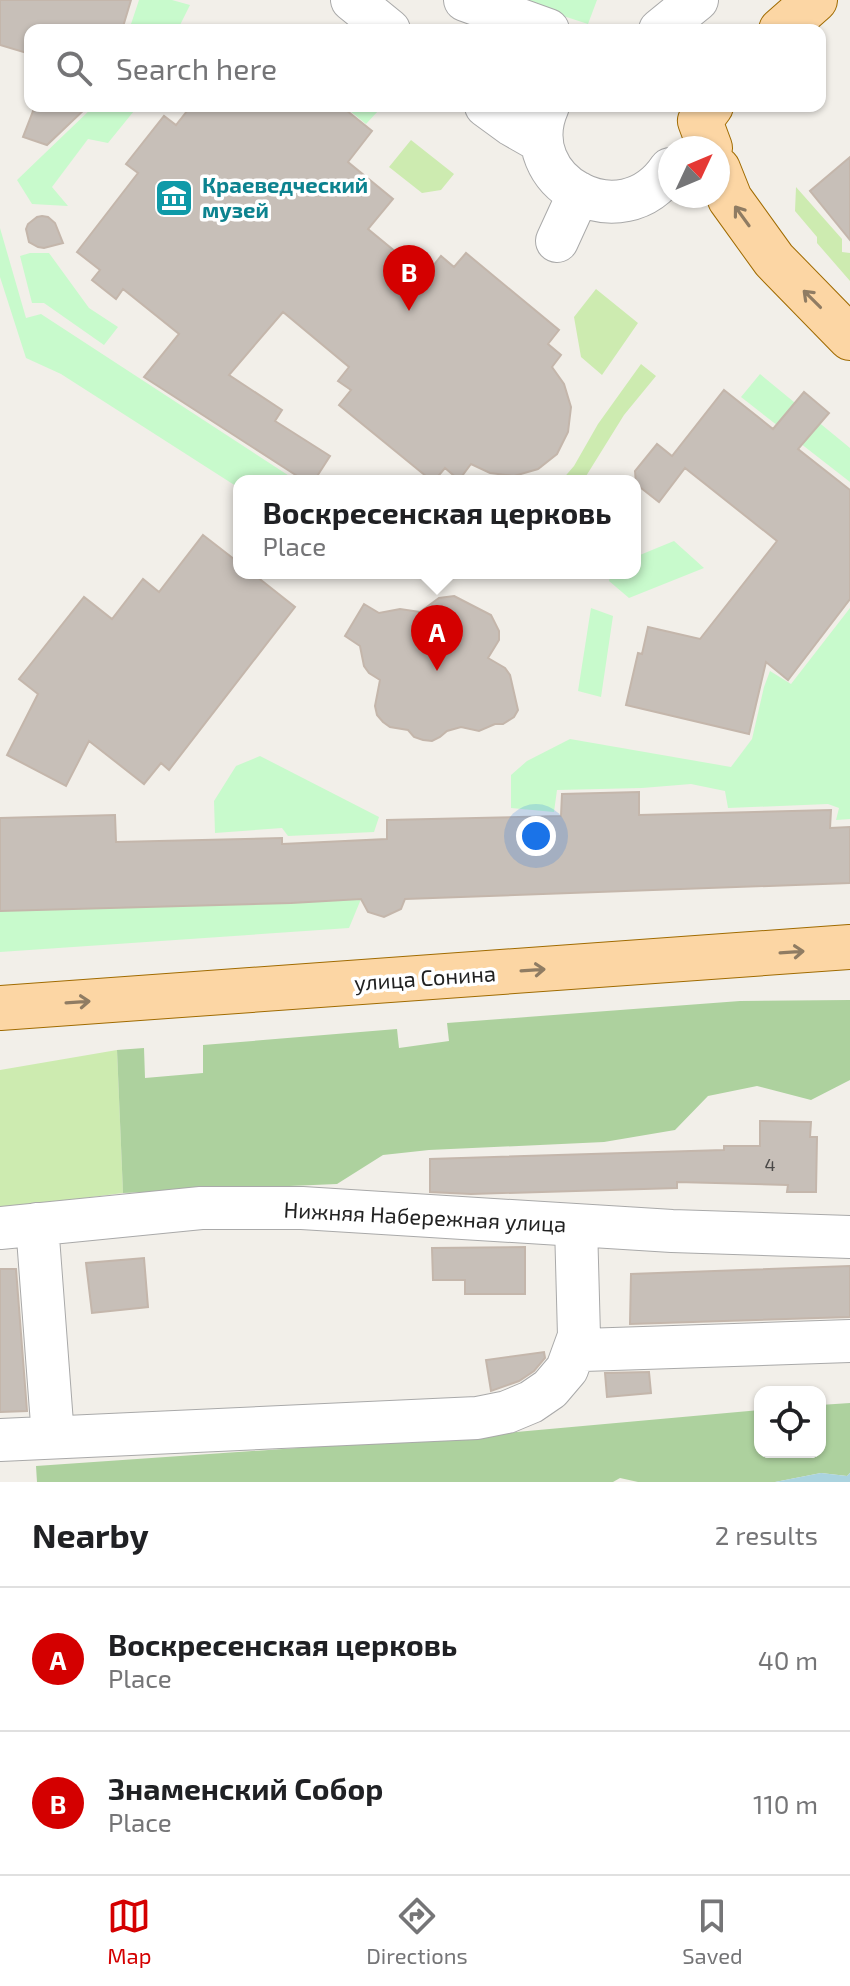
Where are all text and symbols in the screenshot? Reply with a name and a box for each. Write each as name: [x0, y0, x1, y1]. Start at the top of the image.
search box: [24, 24, 826, 112]
icon: search: [52, 46, 96, 90]
text: Search here: [116, 50, 277, 86]
north arrow: [658, 136, 730, 208]
place label: Краеведческий музей: [202, 171, 368, 222]
museum icon: Краеведческий музей: [153, 177, 195, 219]
one-way arrow: [734, 206, 751, 228]
pin: B: [383, 245, 435, 311]
one-way arrow: [803, 290, 822, 309]
popup: [233, 475, 641, 579]
text: Воскресенская церковь: [262, 494, 612, 530]
text: Place: [262, 530, 326, 561]
pin: A: [411, 605, 463, 671]
your location: [516, 816, 556, 856]
one-way arrow: [778, 944, 805, 959]
street label: улица Сонина: [353, 959, 497, 996]
one-way arrow: [519, 962, 546, 977]
one-way arrow: [64, 994, 91, 1009]
house number: 4: [764, 1153, 776, 1175]
street label: Нижняя Набережная улица: [283, 1196, 567, 1237]
map controls: [754, 1386, 826, 1458]
button: locate: [754, 1386, 826, 1458]
text: Nearby: [32, 1514, 149, 1555]
text: 2 results: [715, 1519, 818, 1550]
text: Воскресенская церковь: [108, 1626, 457, 1662]
text: A: [50, 1644, 66, 1675]
text: 40 m: [758, 1644, 818, 1675]
text: Place: [108, 1662, 172, 1693]
text: Знаменский Собор: [108, 1770, 383, 1806]
text: B: [50, 1788, 66, 1819]
text: 110 m: [753, 1788, 818, 1819]
text: Place: [108, 1806, 172, 1837]
tab: Map: [107, 1894, 151, 1968]
tab: Directions: [366, 1894, 468, 1968]
tab: Saved: [682, 1894, 743, 1968]

